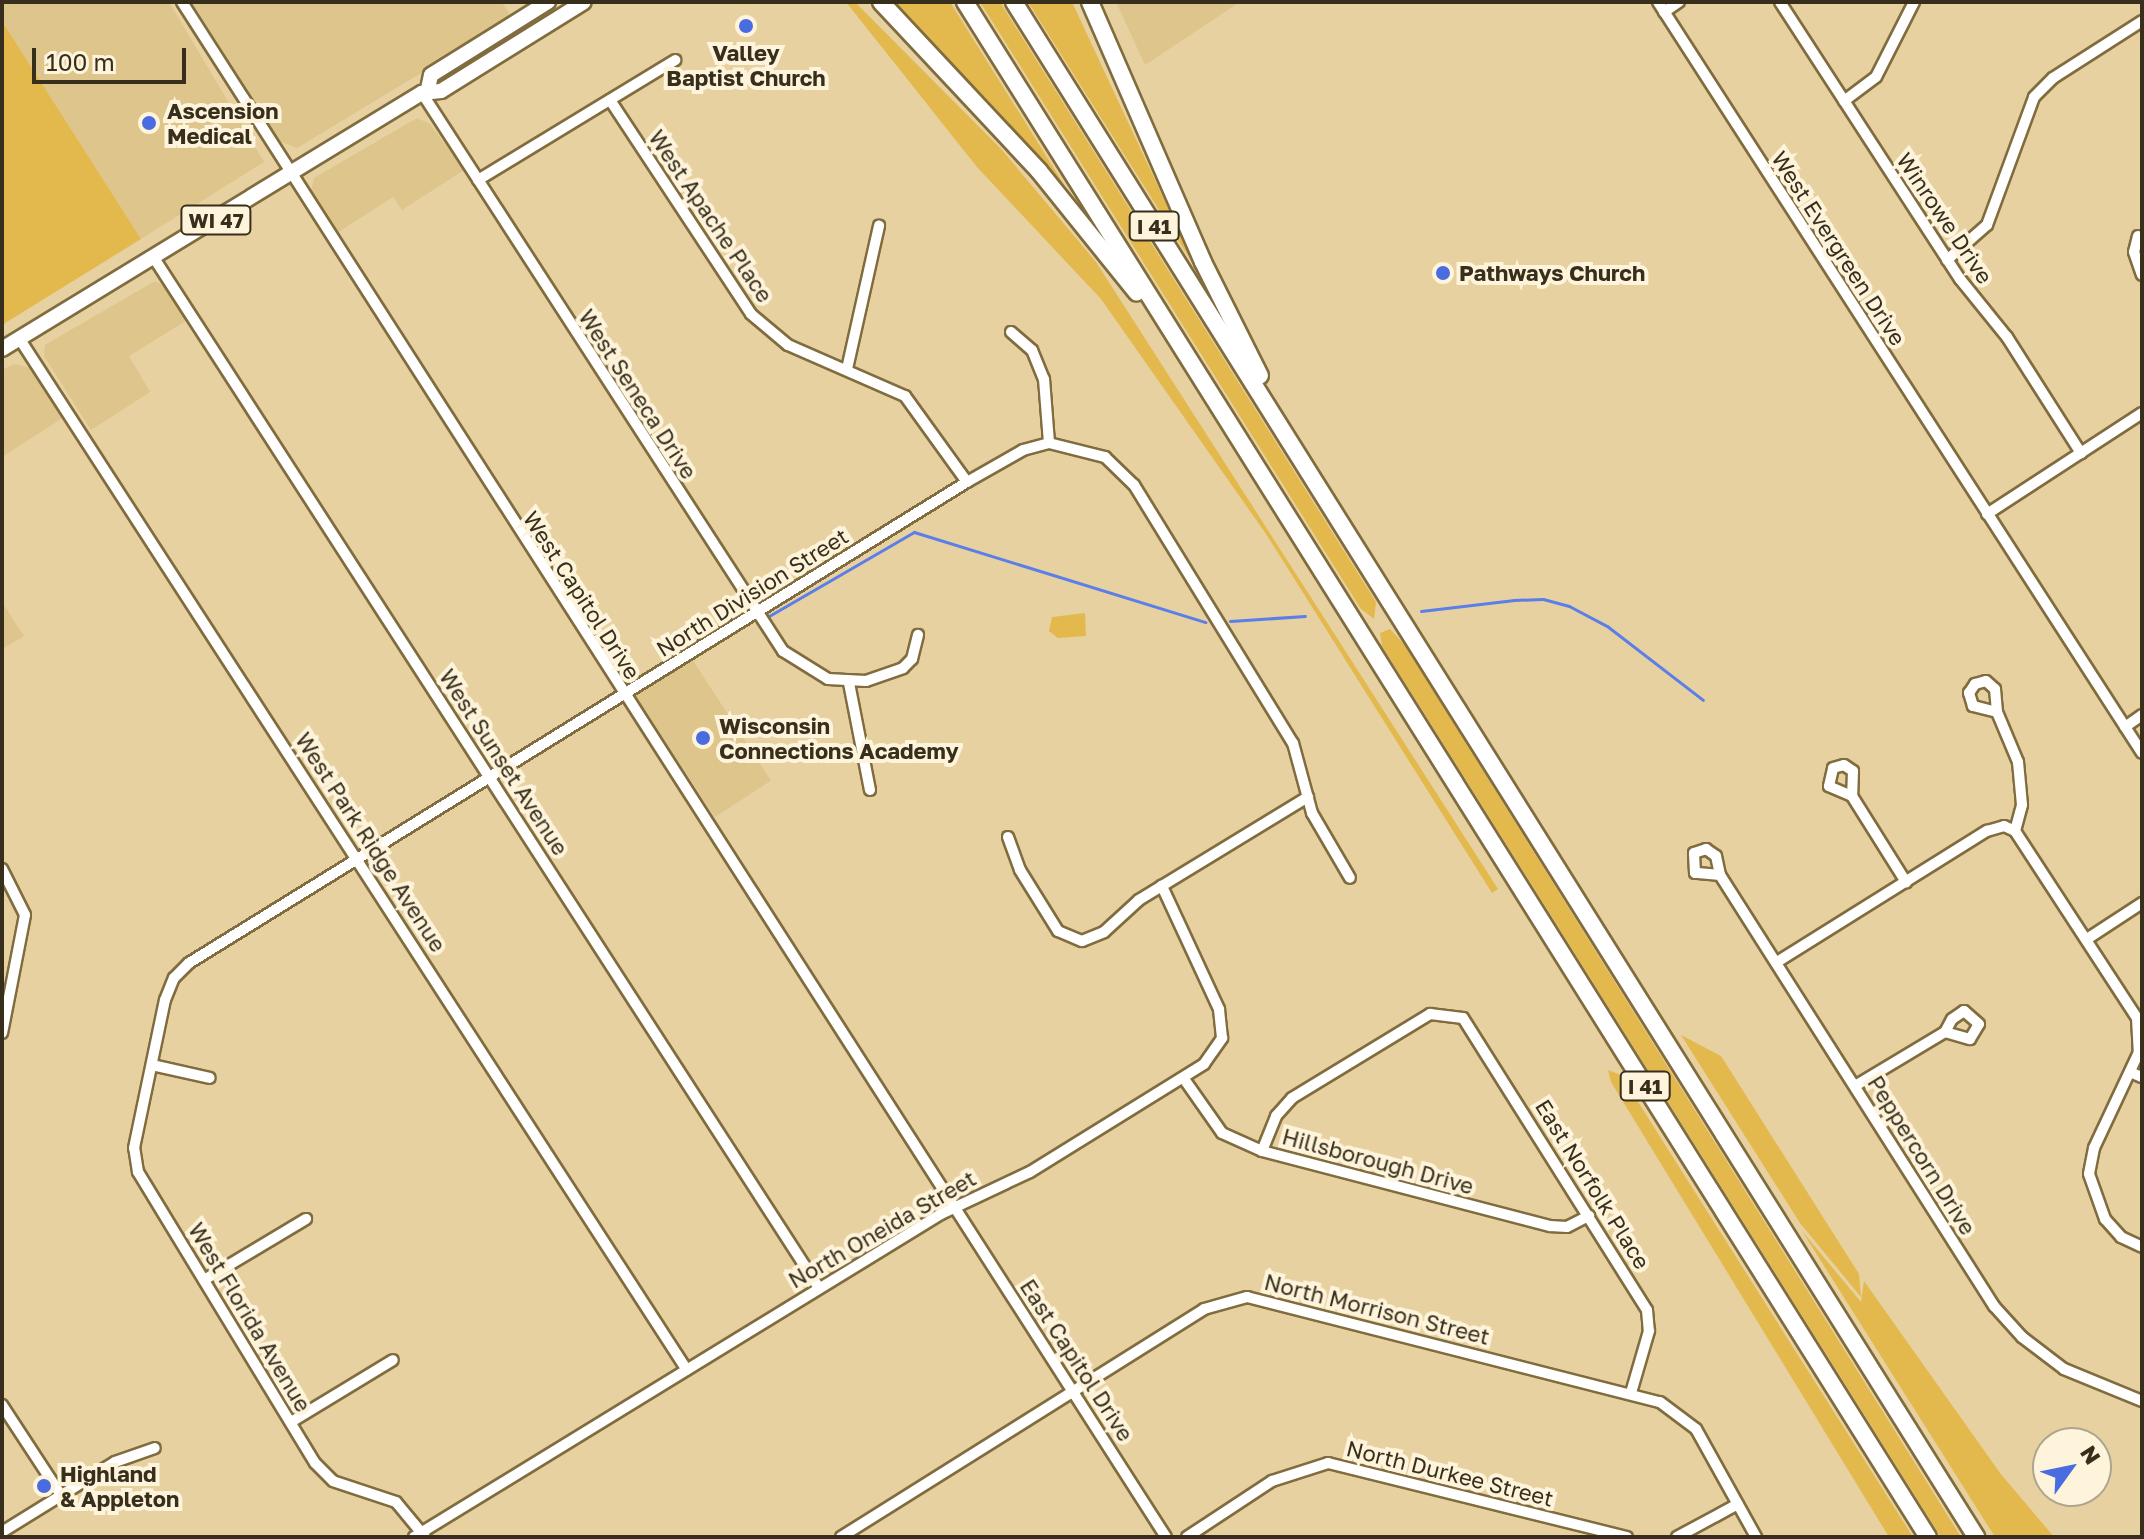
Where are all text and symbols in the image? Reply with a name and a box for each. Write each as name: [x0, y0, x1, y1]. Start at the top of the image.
marker: Valley Baptist Church: [737, 17, 755, 35]
scale bar: [36, 32, 190, 82]
place label: Valley Baptist Church: [666, 39, 826, 90]
text: 100 m: [46, 47, 115, 76]
place label: Ascension Medical: [167, 97, 279, 148]
marker: Ascension Medical: [138, 112, 160, 134]
street label: West Apache Place: [644, 125, 778, 307]
street label: West Evergreen Drive: [1766, 146, 1912, 350]
street label: Winrowe Drive: [1891, 148, 1999, 288]
road number: WI 47: [180, 204, 252, 236]
road number: I 41: [1128, 210, 1180, 242]
place label: Pathways Church: [1459, 260, 1645, 286]
marker: Pathways Church: [1434, 264, 1452, 282]
street label: West Seneca Drive: [573, 304, 703, 484]
street label: West Capitol Drive: [518, 506, 646, 684]
street label: North Division Street: [651, 522, 853, 662]
street label: West Sunset Avenue: [434, 664, 574, 860]
place label: Wisconsin Connections Academy: [719, 712, 959, 764]
street label: West Park Ridge Avenue: [290, 727, 452, 957]
marker: Wisconsin Connections Academy: [694, 729, 712, 747]
road number: I 41: [1619, 1070, 1671, 1102]
street label: Peppercorn Drive: [1862, 1071, 1982, 1239]
street label: East Norfolk Place: [1530, 1094, 1656, 1274]
street label: Hillsborough Drive: [1279, 1123, 1477, 1199]
street label: North Oneida Street: [784, 1165, 980, 1293]
street label: West Florida Avenue: [183, 1218, 317, 1416]
street label: North Morrison Street: [1262, 1268, 1492, 1350]
street label: East Capitol Drive: [1015, 1274, 1139, 1446]
north arrow: [2032, 1427, 2112, 1507]
street label: North Durkee Street: [1344, 1435, 1556, 1511]
text: N: [2075, 1440, 2107, 1469]
place label: Highland & Appleton: [60, 1460, 179, 1512]
marker: Highland & Appleton: [35, 1477, 53, 1495]

